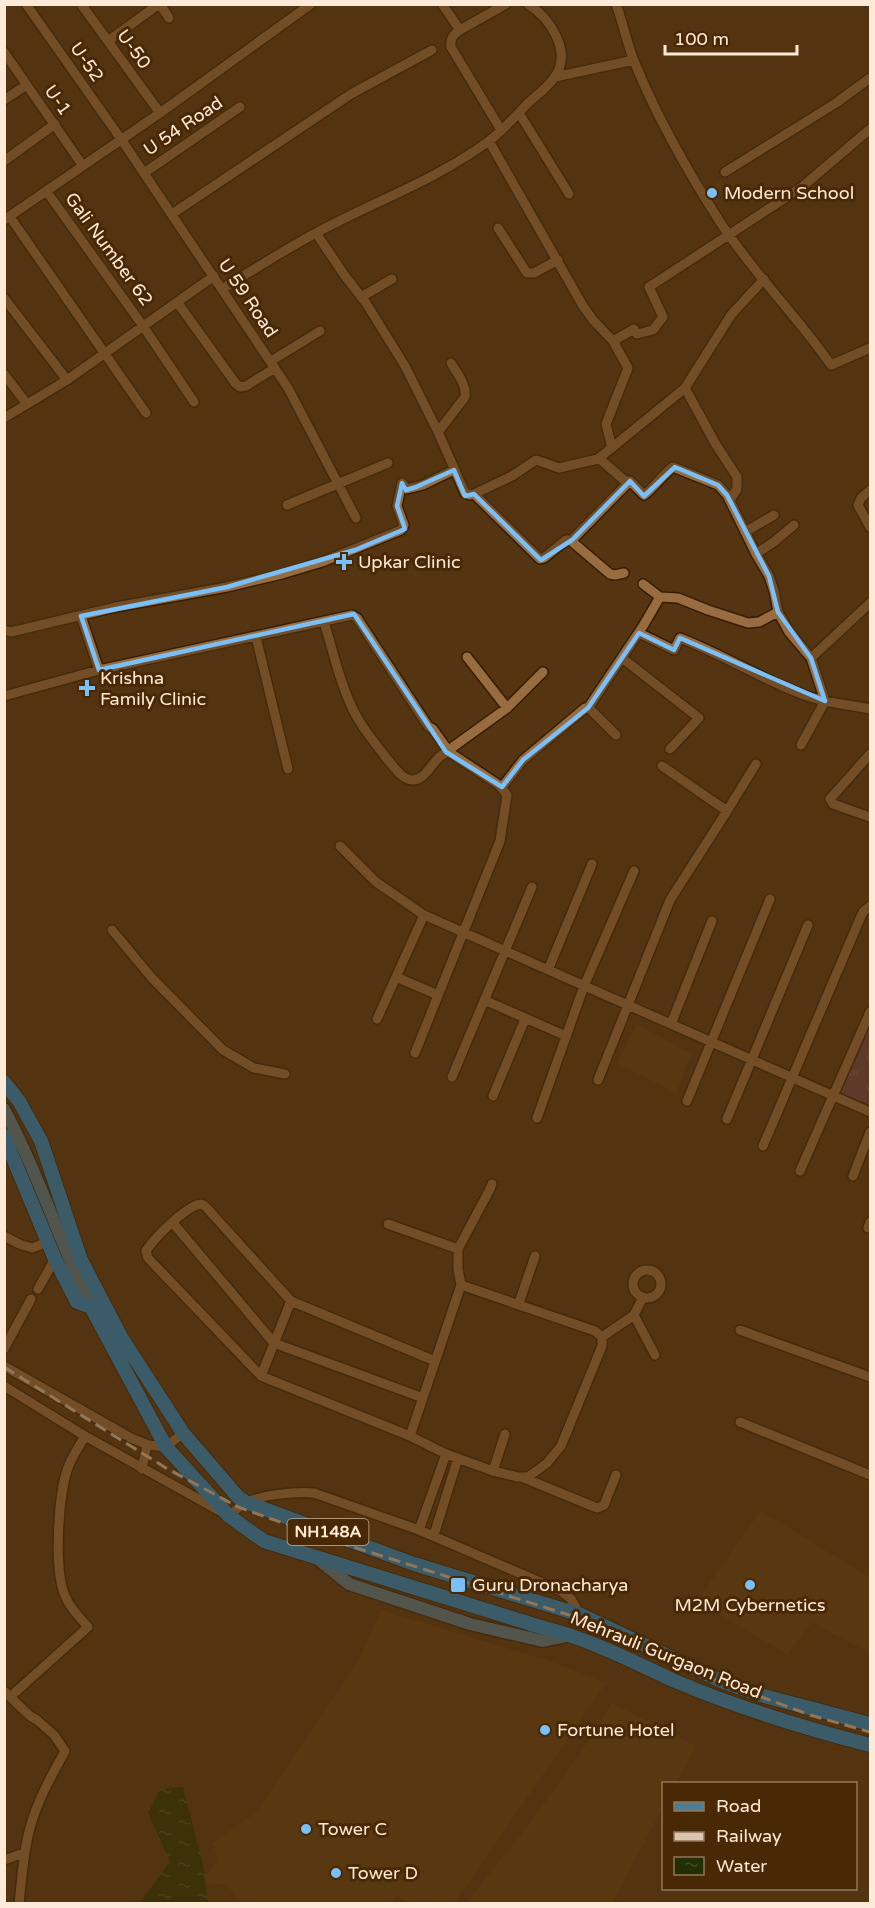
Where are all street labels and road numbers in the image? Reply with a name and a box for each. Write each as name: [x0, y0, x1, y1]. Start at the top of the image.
street label: U-50: [112, 25, 156, 73]
street label: U-52: [65, 38, 109, 86]
street label: U-1: [40, 80, 76, 120]
street label: U 54 Road: [139, 91, 227, 161]
street label: Gali Number 62: [60, 188, 158, 310]
street label: U 59 Road: [213, 254, 283, 342]
road number: NH148A: [288, 1519, 368, 1545]
street label: Mehrauli Gurgaon Road: [567, 1607, 765, 1703]

